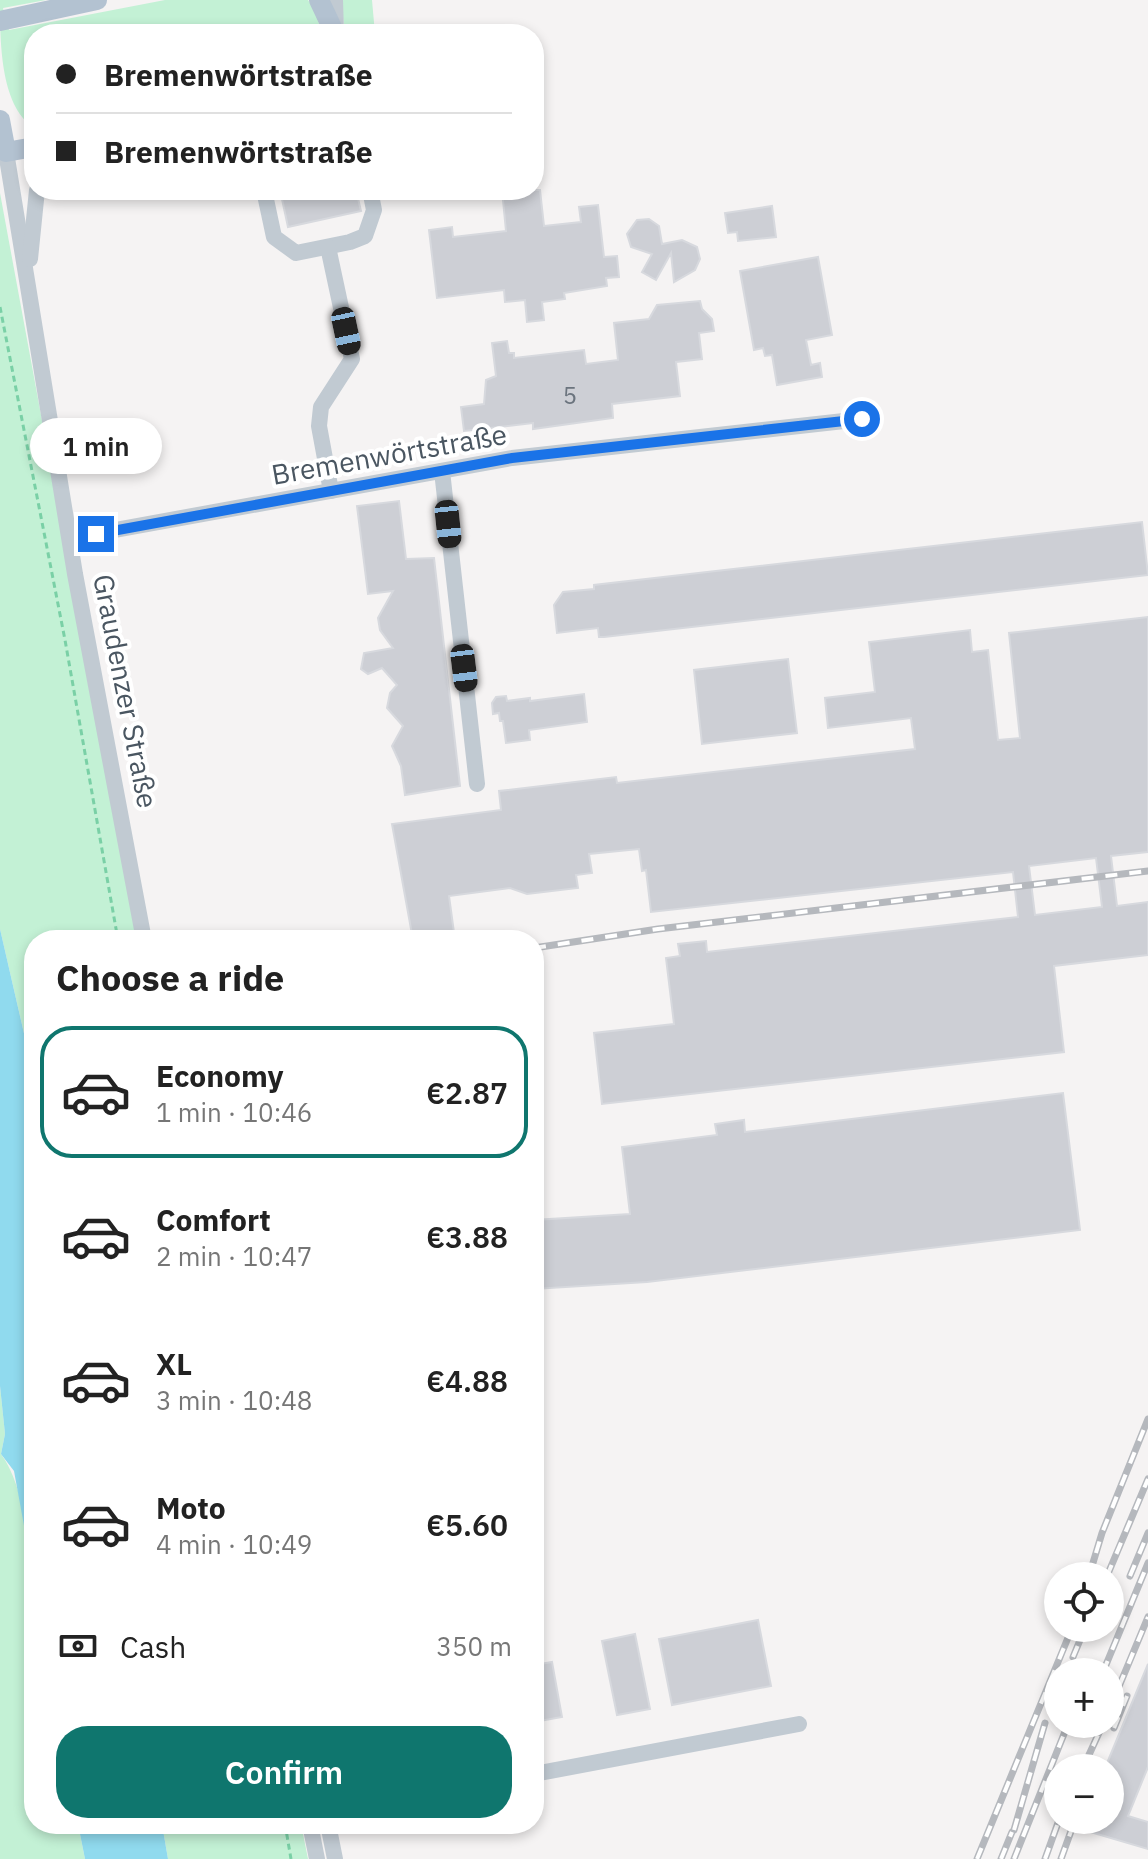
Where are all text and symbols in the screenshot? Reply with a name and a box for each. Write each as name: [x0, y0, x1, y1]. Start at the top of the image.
text: Bremenwörtstraße: [104, 55, 373, 94]
text: Bremenwörtstraße: [104, 132, 373, 171]
car: [329, 305, 363, 357]
house number: 5: [563, 379, 577, 411]
route start: [844, 401, 880, 437]
street label: Bremenwörtstraße: [268, 415, 510, 493]
callout: 1 min: [30, 418, 162, 474]
text: 1 min: [62, 429, 130, 463]
car: [434, 499, 462, 549]
route end: [78, 516, 114, 552]
street label: Graudenzer Straße: [85, 571, 167, 811]
car: [449, 643, 479, 693]
text: Choose a ride: [56, 954, 284, 1001]
icon: car: [60, 1056, 132, 1128]
text: Economy: [156, 1056, 284, 1095]
text: €2.87: [426, 1073, 508, 1112]
text: 1 min · 10:46: [156, 1095, 312, 1129]
icon: car: [60, 1200, 132, 1272]
text: Comfort: [156, 1200, 271, 1239]
text: €3.88: [426, 1217, 508, 1256]
text: 2 min · 10:47: [156, 1239, 312, 1273]
icon: car: [60, 1344, 132, 1416]
text: XL: [156, 1344, 192, 1383]
text: €4.88: [426, 1361, 508, 1400]
text: 3 min · 10:48: [156, 1383, 312, 1417]
icon: car: [60, 1488, 132, 1560]
text: Moto: [156, 1488, 226, 1527]
text: €5.60: [426, 1505, 508, 1544]
text: 4 min · 10:49: [156, 1527, 312, 1561]
map controls: [1044, 1562, 1124, 1834]
button: locate: [1044, 1562, 1124, 1642]
icon: cash: [56, 1624, 100, 1668]
text: Cash: [120, 1627, 186, 1666]
text: 350 m: [436, 1629, 512, 1663]
button: +: [1044, 1658, 1124, 1738]
button: Confirm: [56, 1726, 512, 1818]
button: −: [1044, 1754, 1124, 1834]

